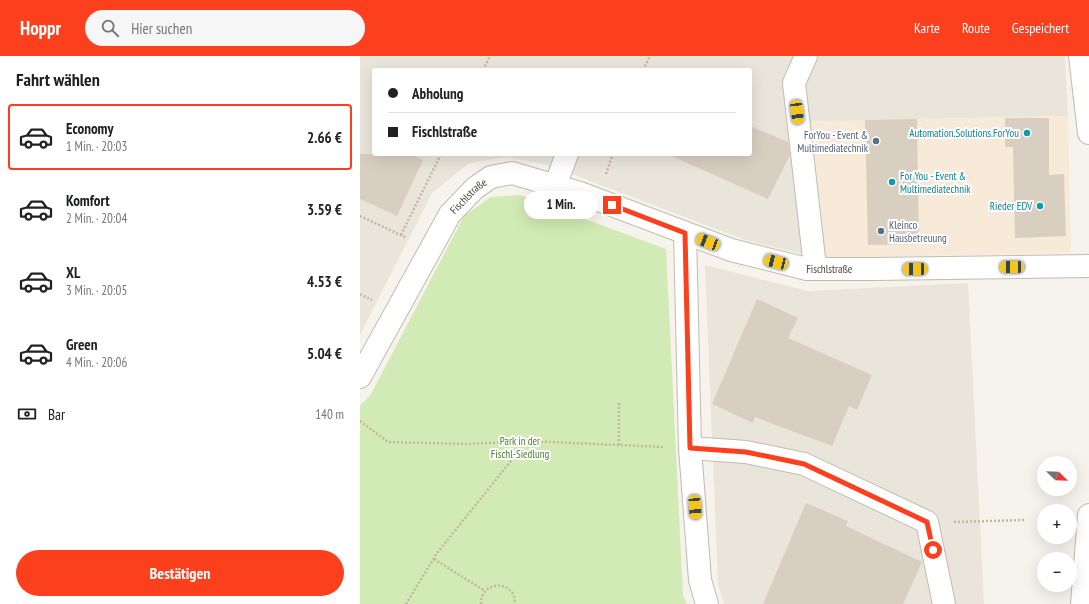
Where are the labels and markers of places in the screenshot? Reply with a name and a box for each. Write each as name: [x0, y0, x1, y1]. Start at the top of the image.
place label: Automation.Solutions.ForYou: [909, 126, 1019, 140]
place label: ForYou - Event & Multimediatechnik: [797, 128, 869, 155]
marker: Automation.Solutions.ForYou: [1022, 128, 1032, 138]
marker: ForYou - Event & Multimediatechnik: [871, 136, 881, 146]
place label: For You - Event & Multimediatechnik: [900, 169, 971, 196]
marker: For You - Event & Multimediatechnik: [887, 177, 897, 187]
place label: Rieder EDV: [990, 199, 1033, 213]
marker: Rieder EDV: [1035, 201, 1045, 211]
place label: Kleinco Hausbetreuung: [889, 218, 947, 245]
marker: Kleinco Hausbetreuung: [876, 226, 886, 236]

